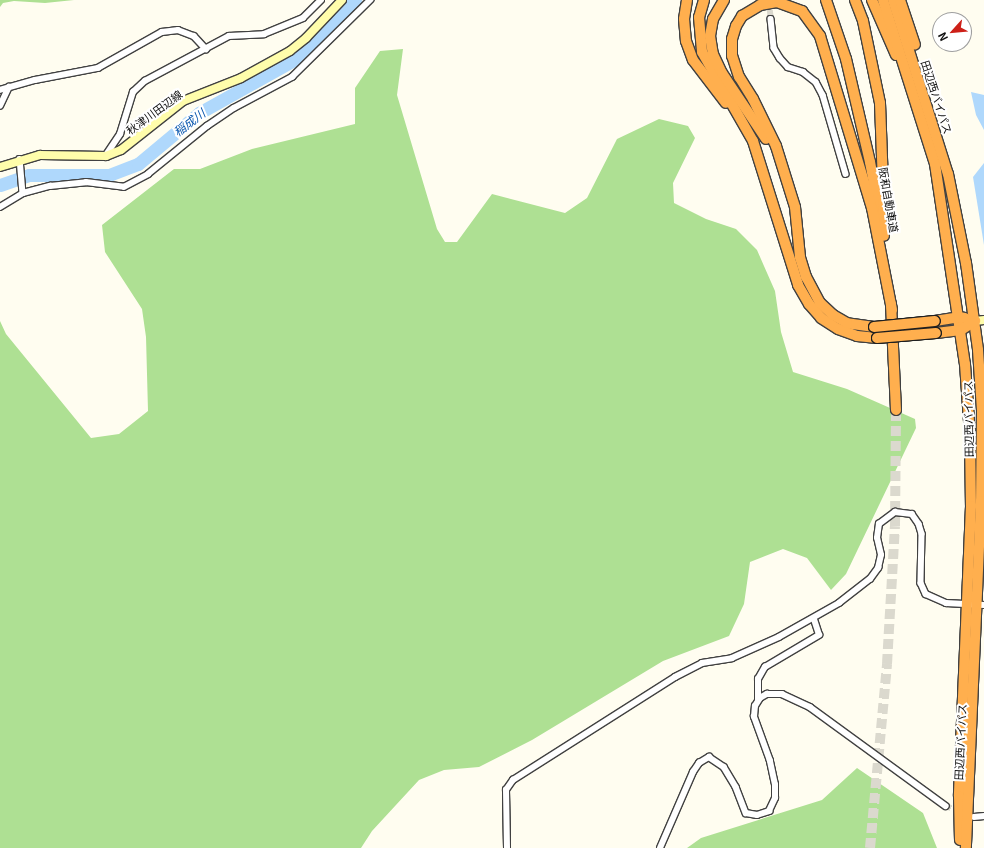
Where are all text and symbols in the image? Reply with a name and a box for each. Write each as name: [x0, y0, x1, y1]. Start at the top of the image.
north arrow: [932, 12, 972, 52]
text: N: [933, 30, 951, 44]
street label: 田辺西バイパス: [919, 58, 955, 136]
street label: 秋津川田辺線: [123, 87, 185, 137]
water label: 稲成川: [170, 105, 208, 139]
street label: 阪和自動車道: [877, 166, 901, 234]
street label: 田辺西バイパス: [961, 380, 975, 458]
street label: 田辺西バイパス: [951, 703, 969, 781]

